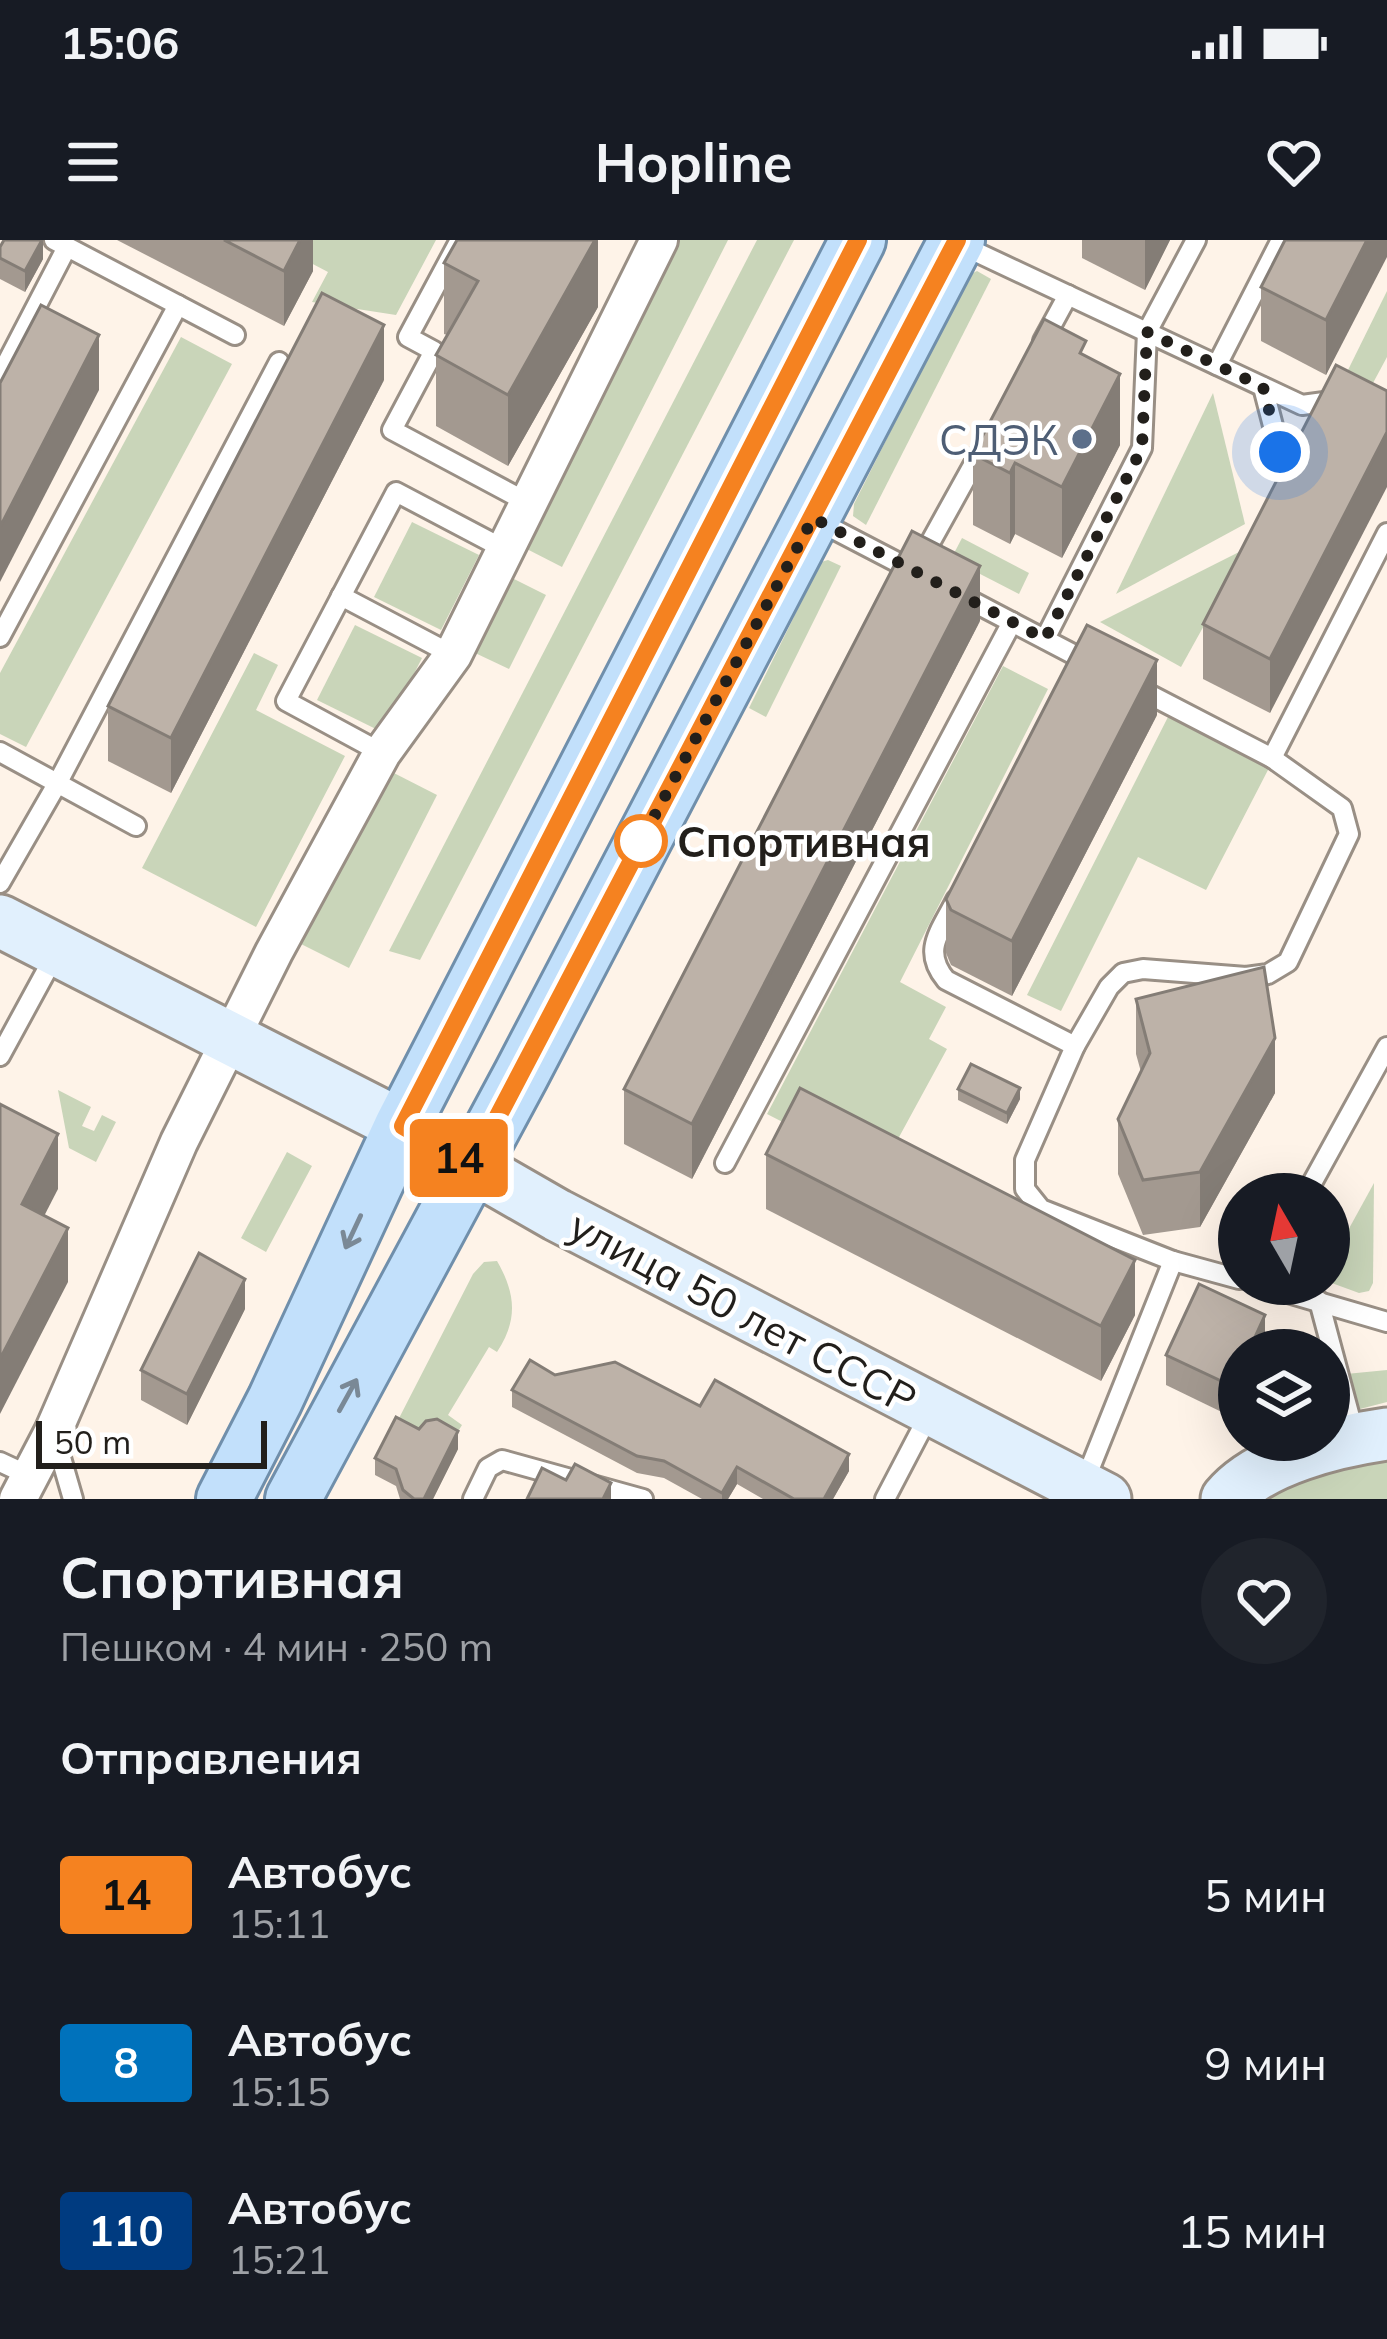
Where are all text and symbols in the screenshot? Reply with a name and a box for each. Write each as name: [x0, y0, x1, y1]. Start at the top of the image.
text: 15:06: [60, 14, 179, 70]
text: Hopline: [595, 128, 792, 196]
icon: menu: [60, 129, 126, 195]
icon: heart: [1261, 129, 1327, 195]
place label: СДЭК: [939, 413, 1058, 466]
your location: [1250, 422, 1310, 482]
marker: СДЭК: [1069, 426, 1095, 452]
place label: Спортивная: [677, 815, 931, 868]
marker: Спортивная: [616, 816, 666, 866]
line badge: 14: [405, 1119, 513, 1197]
text: 14: [434, 1131, 484, 1184]
north arrow: [1218, 1173, 1350, 1305]
map controls: [1218, 1173, 1350, 1461]
street label: улица 50 лет СССР: [560, 1198, 926, 1426]
one-way arrow: [341, 1214, 363, 1250]
button: layers: [1218, 1329, 1350, 1461]
one-way arrow: [337, 1379, 360, 1414]
scale bar: [36, 1415, 267, 1468]
text: 50 m: [54, 1421, 131, 1462]
button: heart: [1201, 1538, 1327, 1664]
text: Спортивная: [60, 1541, 404, 1612]
text: Пешком · 4 мин · 250 m: [60, 1622, 493, 1671]
text: Отправления: [60, 1729, 362, 1785]
text: Автобус: [228, 1843, 412, 1899]
text: 5 мин: [1204, 1867, 1327, 1923]
text: 14: [101, 1868, 151, 1921]
text: 15:11: [228, 1899, 331, 1948]
text: Автобус: [228, 2011, 412, 2067]
text: 9 мин: [1204, 2035, 1327, 2091]
text: 8: [113, 2036, 139, 2089]
text: 15:15: [228, 2067, 331, 2116]
text: Автобус: [228, 2179, 412, 2235]
text: 15 мин: [1177, 2203, 1327, 2259]
text: 110: [88, 2204, 164, 2257]
text: 15:21: [228, 2235, 331, 2284]

